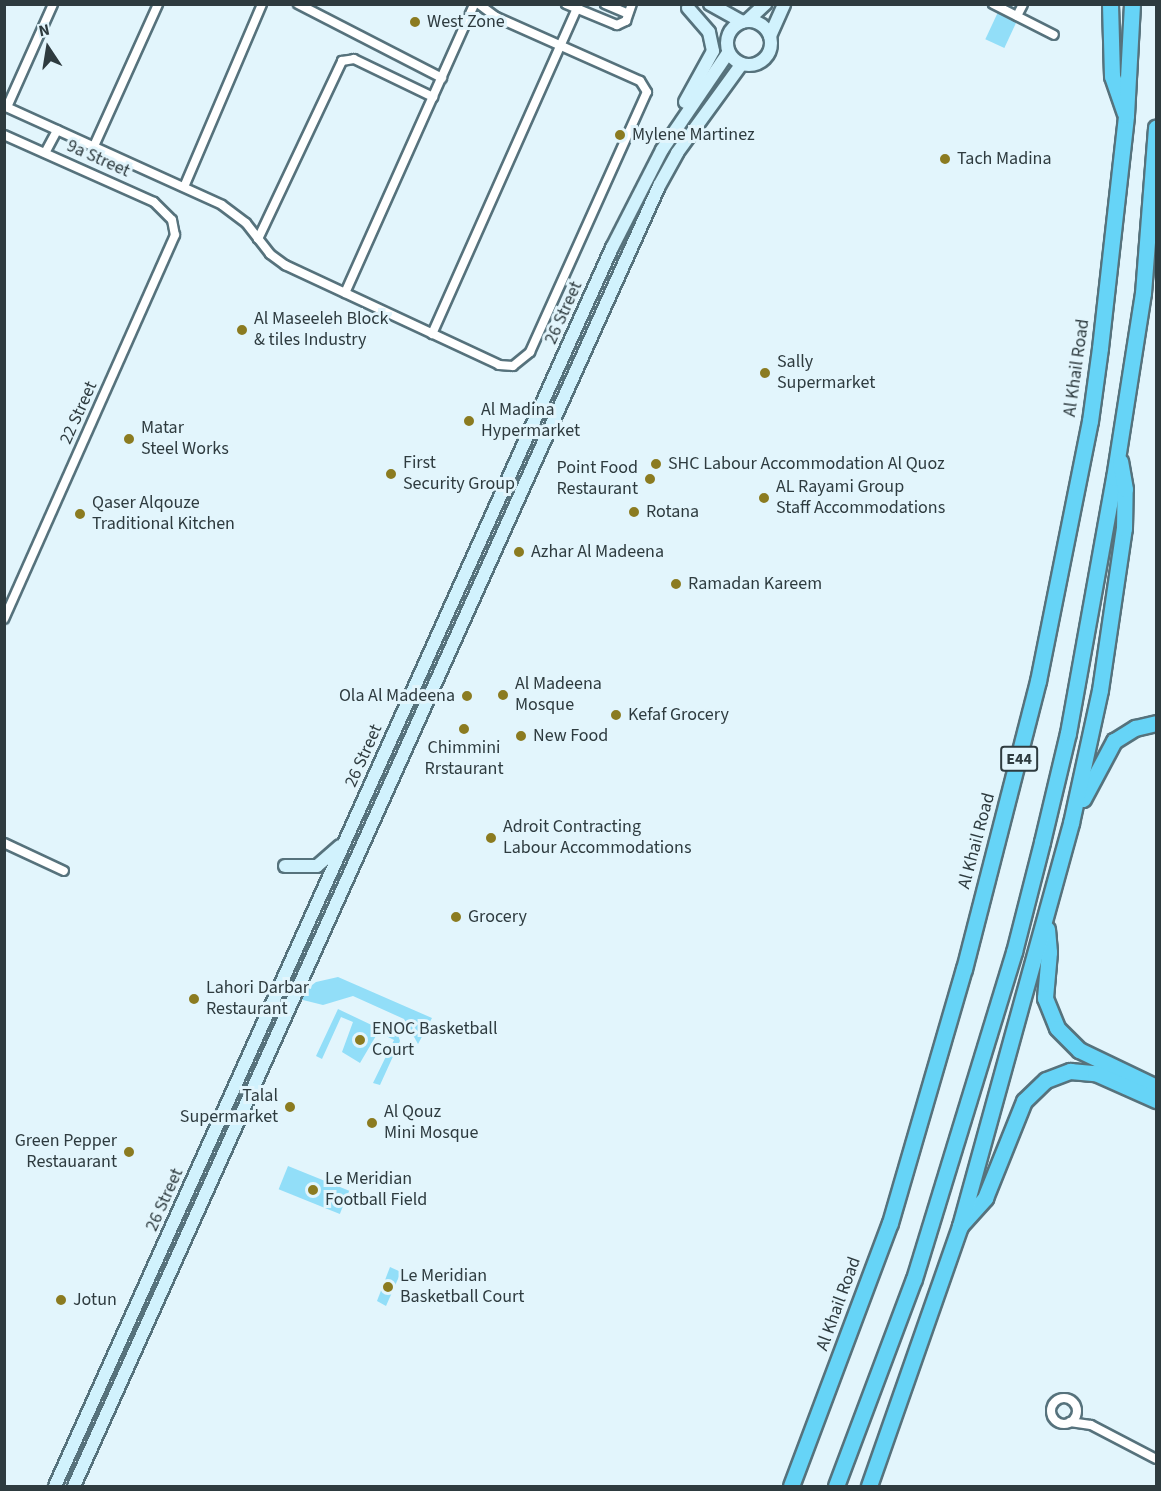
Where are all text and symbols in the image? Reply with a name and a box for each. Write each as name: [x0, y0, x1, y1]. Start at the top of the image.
place label: West Zone: [427, 11, 505, 33]
marker: West Zone: [408, 15, 422, 29]
north arrow: [18, 18, 78, 78]
text: N: [37, 19, 52, 42]
place label: Mylene Martinez: [632, 124, 755, 146]
marker: Mylene Martinez: [613, 128, 627, 142]
street label: 9a Street: [63, 136, 133, 182]
place label: Tach Madina: [957, 148, 1052, 170]
marker: Tach Madina: [938, 152, 952, 166]
street label: 26 Street: [541, 278, 587, 348]
place label: Al Maseeleh Block & tiles Industry: [254, 309, 388, 352]
street label: Al Khail Road: [1059, 318, 1095, 418]
marker: Al Maseeleh Block & tiles Industry: [235, 323, 249, 337]
place label: Sally Supermarket: [777, 352, 875, 394]
marker: Sally Supermarket: [758, 366, 772, 380]
street label: 22 Street: [56, 378, 102, 448]
place label: Al Madina Hypermarket: [481, 400, 580, 442]
marker: Al Madina Hypermarket: [462, 414, 476, 428]
place label: Matar Steel Works: [141, 418, 229, 460]
marker: Matar Steel Works: [122, 432, 136, 446]
place label: First Security Group: [403, 453, 515, 496]
place label: SHC Labour Accommodation Al Quoz: [668, 453, 945, 475]
marker: SHC Labour Accommodation Al Quoz: [649, 457, 663, 471]
place label: Point Food Restaurant: [556, 458, 638, 500]
marker: First Security Group: [384, 467, 398, 481]
marker: Point Food Restaurant: [643, 472, 657, 486]
place label: AL Rayami Group Staff Accommodations: [776, 477, 945, 520]
marker: AL Rayami Group Staff Accommodations: [757, 491, 771, 505]
place label: Qaser Alqouze Traditional Kitchen: [92, 493, 235, 536]
place label: Rotana: [646, 501, 699, 523]
marker: Rotana: [627, 505, 641, 519]
marker: Qaser Alqouze Traditional Kitchen: [73, 507, 87, 521]
place label: Azhar Al Madeena: [531, 541, 664, 563]
marker: Azhar Al Madeena: [512, 545, 526, 559]
place label: Ramadan Kareem: [688, 573, 822, 595]
marker: Ramadan Kareem: [669, 577, 683, 591]
place label: Al Madeena Mosque: [515, 674, 602, 716]
place label: Ola Al Madeena: [339, 685, 455, 707]
marker: Al Madeena Mosque: [496, 688, 510, 702]
marker: Ola Al Madeena: [460, 689, 474, 703]
place label: Kefaf Grocery: [628, 704, 729, 726]
marker: Kefaf Grocery: [609, 708, 623, 722]
street label: 26 Street: [341, 721, 387, 791]
marker: Chimmini Rrstaurant: [457, 722, 471, 736]
place label: New Food: [533, 725, 608, 747]
marker: New Food: [514, 729, 528, 743]
place label: Chimmini Rrstaurant: [425, 738, 503, 780]
road number: E44: [1000, 746, 1038, 772]
street label: Al Khail Road: [954, 791, 1000, 891]
place label: Adroit Contracting Labour Accommodations: [503, 817, 691, 860]
marker: Adroit Contracting Labour Accommodations: [484, 831, 498, 845]
place label: Grocery: [468, 906, 527, 928]
marker: Grocery: [449, 910, 463, 924]
place label: Lahori Darbar Restaurant: [206, 978, 309, 1020]
marker: Lahori Darbar Restaurant: [187, 992, 201, 1006]
place label: ENOC Basketball Court: [372, 1019, 498, 1062]
marker: ENOC Basketball Court: [353, 1033, 367, 1047]
place label: Talal Supermarket: [180, 1086, 278, 1128]
marker: Talal Supermarket: [283, 1100, 297, 1114]
place label: Al Qouz Mini Mosque: [384, 1102, 478, 1144]
marker: Al Qouz Mini Mosque: [365, 1116, 379, 1130]
place label: Green Pepper Restauarant: [15, 1131, 117, 1174]
marker: Green Pepper Restauarant: [122, 1145, 136, 1159]
street label: 26 Street: [142, 1165, 188, 1235]
place label: Le Meridian Football Field: [325, 1169, 427, 1212]
marker: Le Meridian Football Field: [306, 1183, 320, 1197]
street label: Al Khail Road: [812, 1254, 866, 1354]
place label: Le Meridian Basketball Court: [400, 1266, 524, 1308]
marker: Le Meridian Basketball Court: [381, 1280, 395, 1294]
place label: Jotun: [73, 1289, 117, 1311]
marker: Jotun: [54, 1293, 68, 1307]

